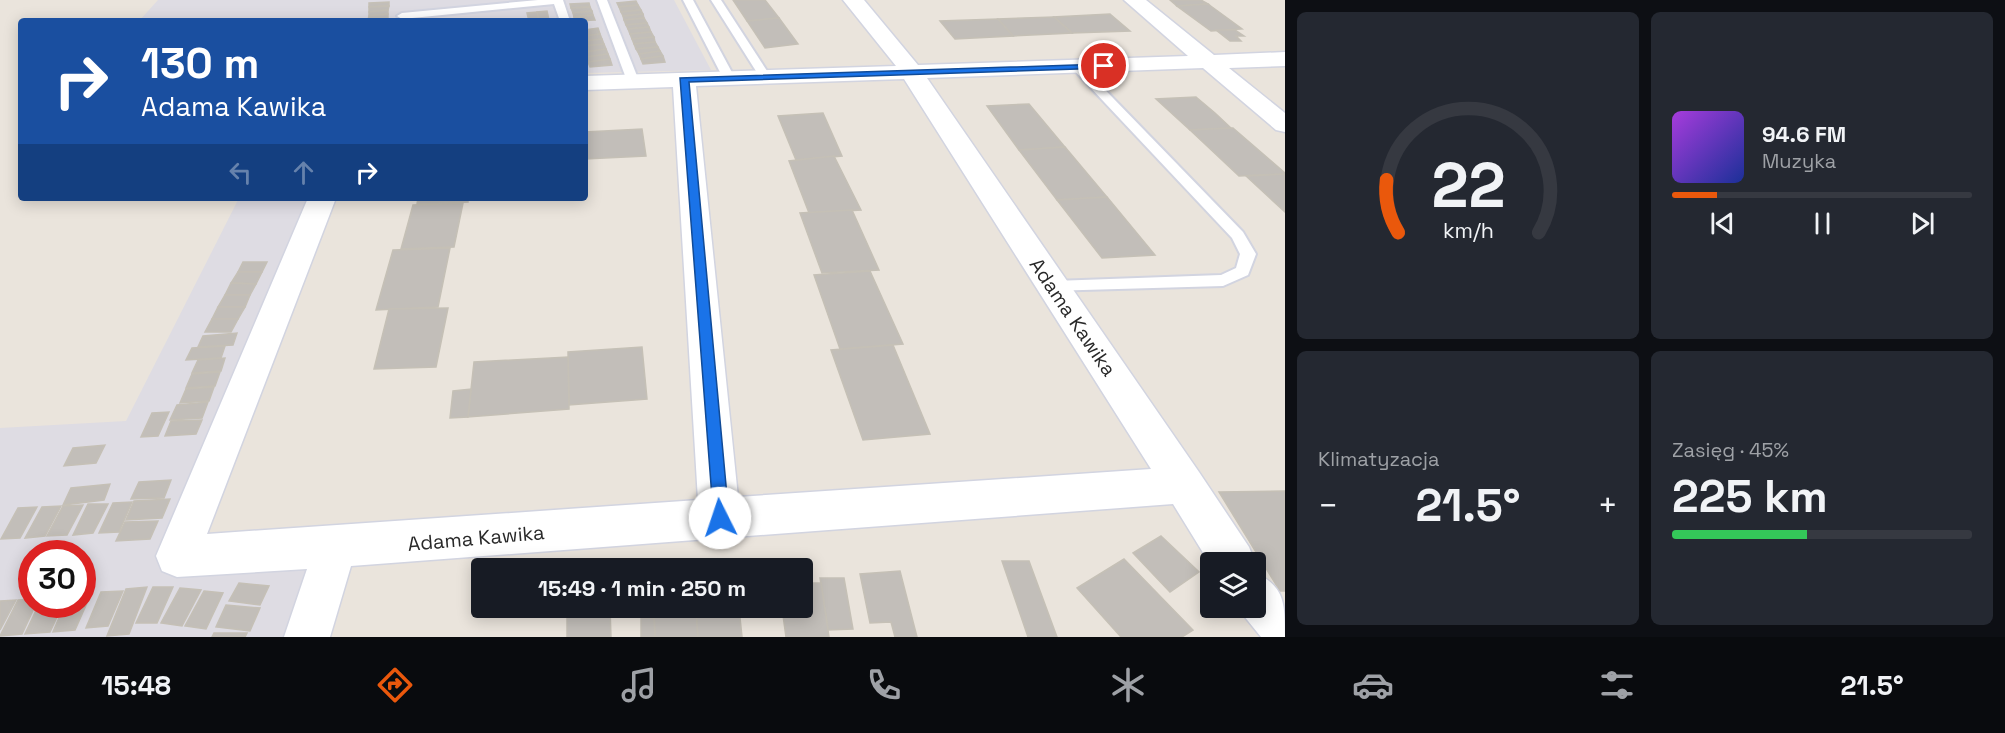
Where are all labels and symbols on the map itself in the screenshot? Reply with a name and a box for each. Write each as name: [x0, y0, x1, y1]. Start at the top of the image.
pin: [1078, 40, 1129, 91]
street label: Adama Kawika: [1024, 253, 1122, 381]
position arrow: [688, 486, 752, 550]
street label: Adama Kawika: [406, 519, 546, 557]
speed limit sign: 30: [18, 540, 96, 618]

